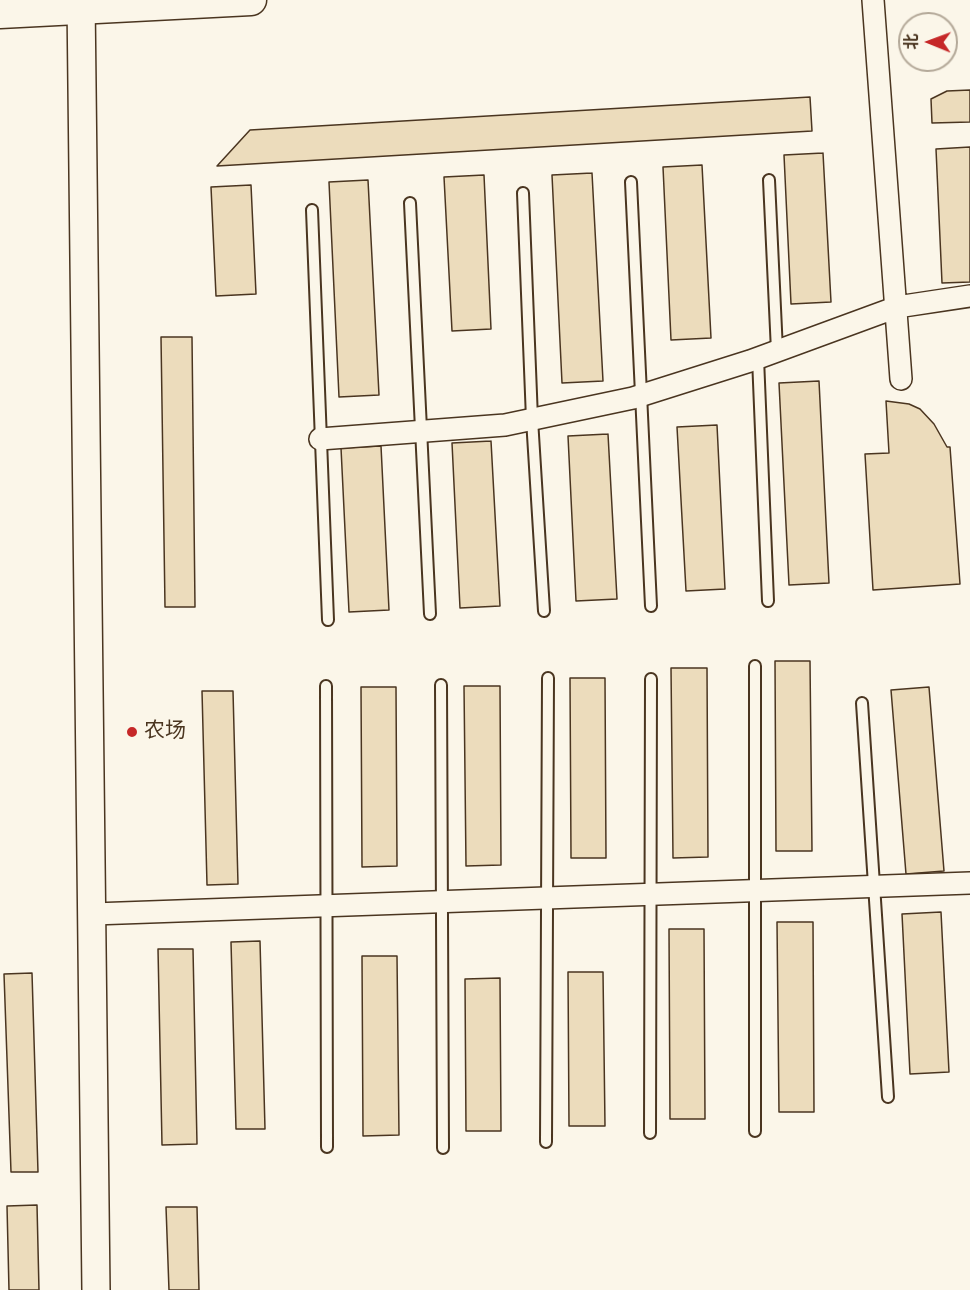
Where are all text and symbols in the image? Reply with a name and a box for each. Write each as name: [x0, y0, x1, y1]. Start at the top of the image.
north arrow: [898, 12, 958, 72]
text: 北: [901, 34, 923, 50]
place label: 农场: [144, 719, 186, 745]
marker: 农场: [125, 725, 139, 739]

